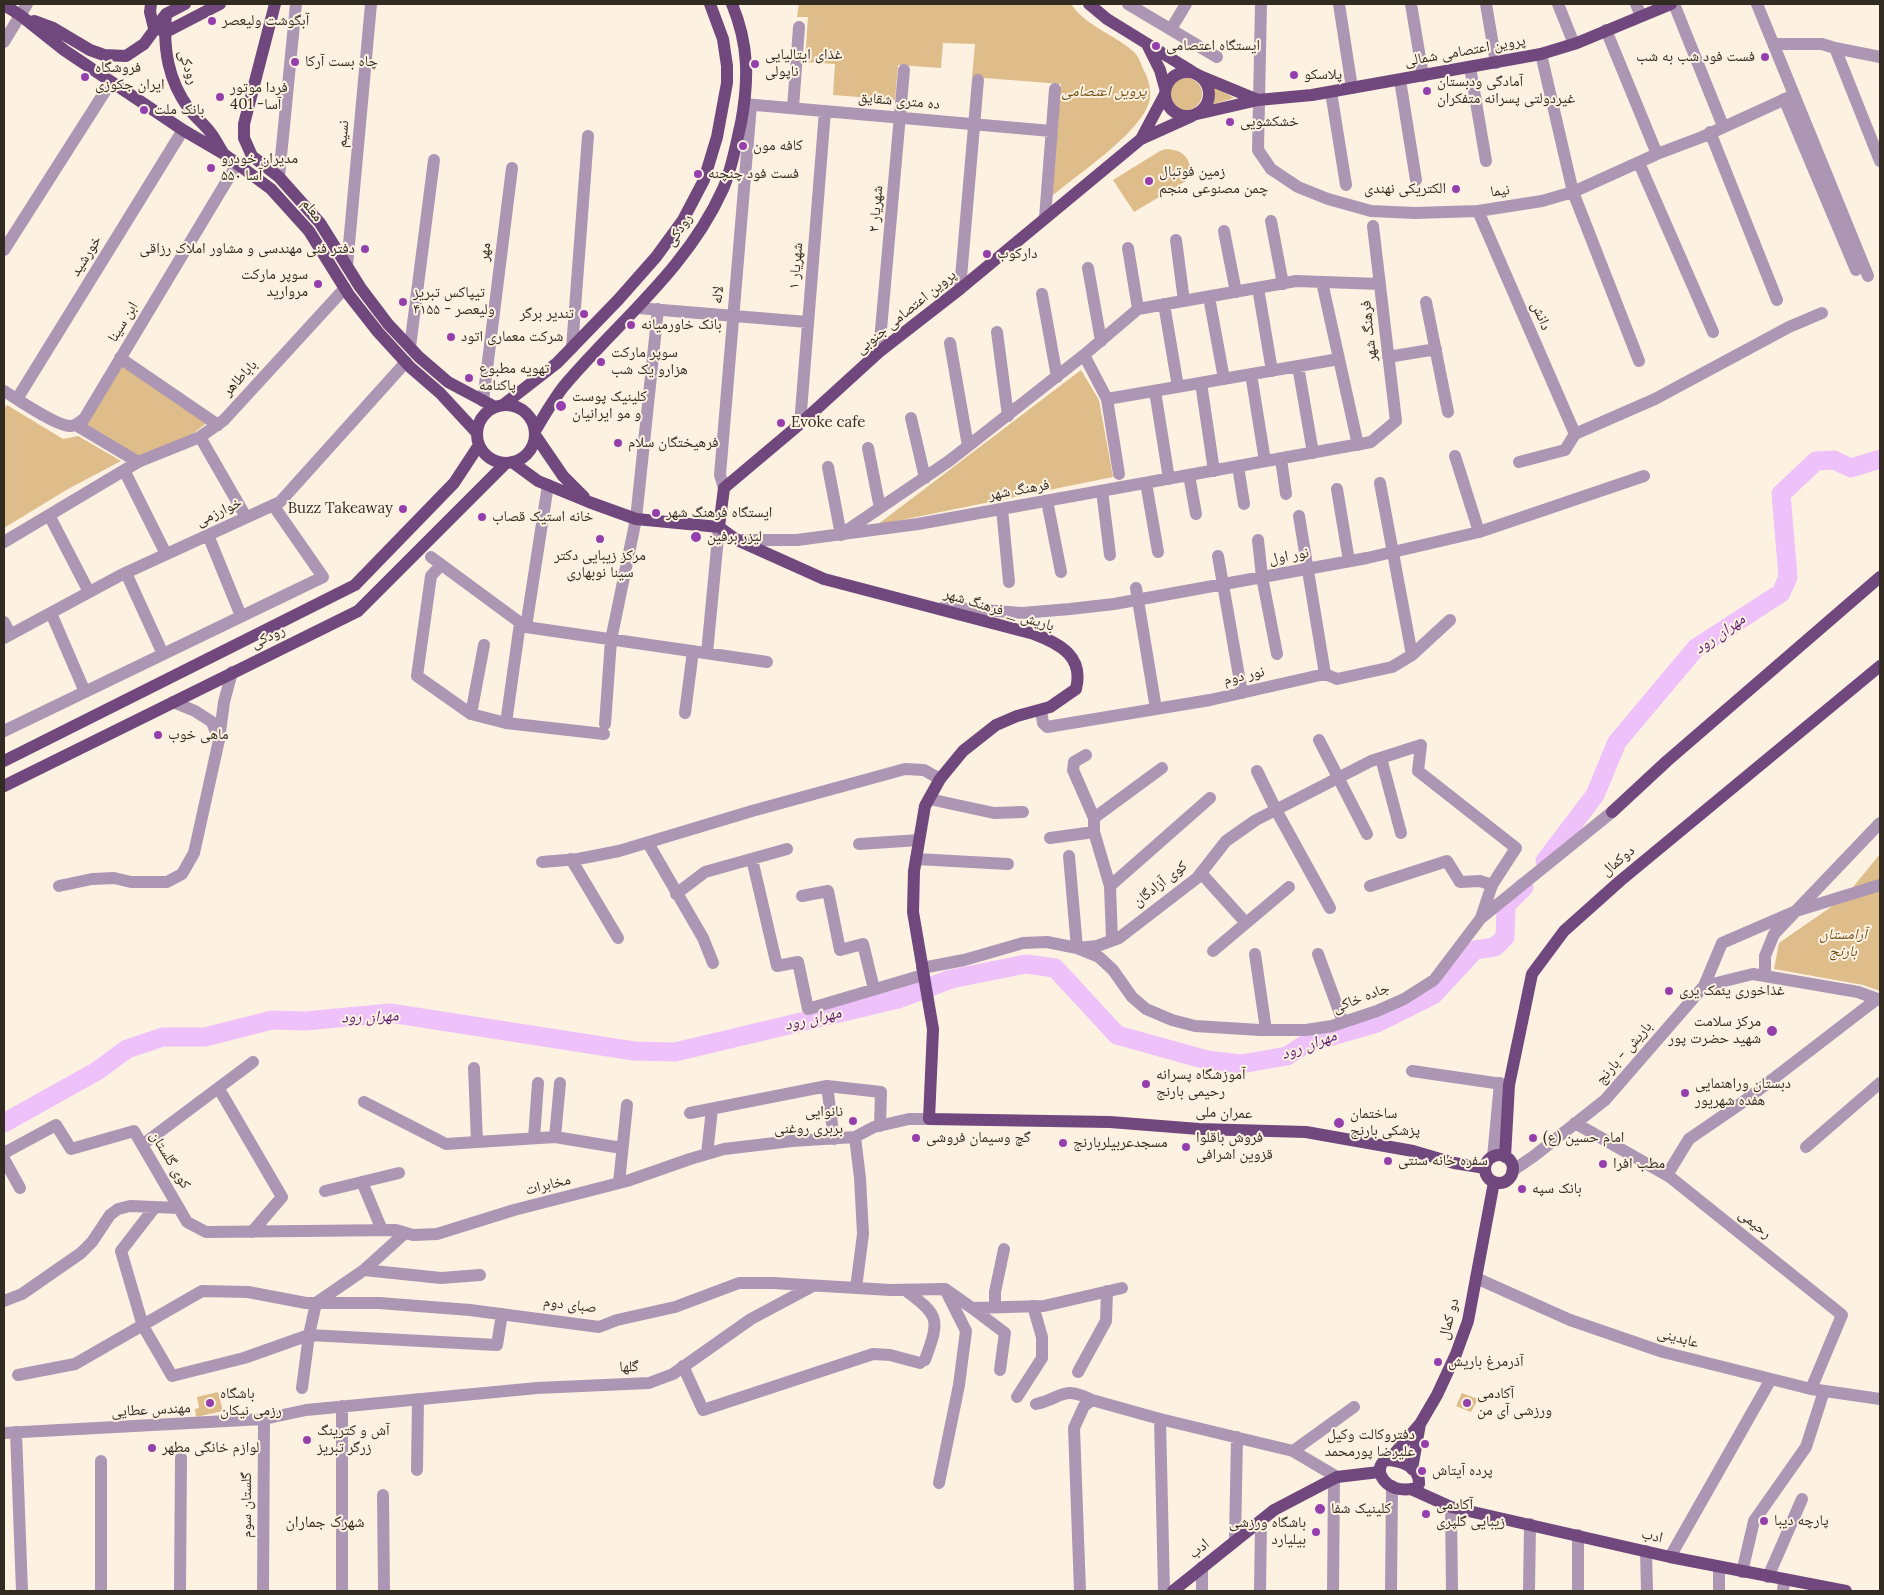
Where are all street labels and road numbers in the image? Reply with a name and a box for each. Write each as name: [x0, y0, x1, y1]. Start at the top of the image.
street label: پروین اعتصامی شمالی: [1403, 31, 1527, 71]
street label: رودکی: [174, 47, 202, 87]
street label: ده متری شقایق: [857, 88, 941, 114]
street label: نسیم: [333, 120, 353, 148]
street label: نیما: [1489, 181, 1511, 201]
street label: شهریار ۲: [865, 185, 887, 233]
street label: معلم: [297, 195, 327, 225]
street label: رودکى: [662, 210, 696, 250]
street label: خورشید: [67, 232, 105, 280]
street label: مهر: [475, 242, 495, 262]
street label: شهریار ۱: [785, 242, 807, 290]
street label: پروین اعتصامی جنوبی: [852, 266, 960, 358]
street label: لاله: [708, 285, 728, 305]
street label: ابن سینا: [104, 299, 142, 345]
street label: فرهنگ شهر: [1357, 299, 1381, 363]
street label: دانش: [1527, 299, 1555, 333]
street label: باباطاهر: [219, 356, 261, 400]
street label: فرهنگ شهر: [987, 476, 1051, 504]
street label: خوارزمی: [193, 494, 245, 530]
street label: نور اول: [1268, 544, 1310, 568]
street label: باریش _ فرهنگ شهر: [942, 585, 1056, 635]
street label: رودکی: [248, 621, 288, 653]
street label: نور دوم: [1222, 663, 1266, 689]
street label: دوکمال: [1598, 842, 1638, 880]
street label: کوی آزادگان: [1129, 857, 1191, 911]
street label: جاده خاکی: [1330, 979, 1392, 1017]
street label: باریش - بارنج: [1592, 1018, 1656, 1088]
street label: عمران ملی: [1195, 1103, 1253, 1123]
street label: کوی گلستان: [146, 1128, 194, 1192]
street label: مخابرات: [524, 1171, 572, 1199]
street label: رحیمی: [1735, 1205, 1775, 1243]
street label: صبای دوم: [542, 1293, 598, 1317]
street label: دو کمال: [1435, 1296, 1463, 1342]
street label: عابدینی: [1655, 1324, 1701, 1352]
street label: گلها: [619, 1358, 639, 1376]
street label: مهندس عطایی: [111, 1399, 191, 1421]
street label: گلستان سوم: [238, 1472, 256, 1538]
street label: ادب: [1640, 1525, 1664, 1547]
street label: ادب: [1185, 1535, 1213, 1563]

